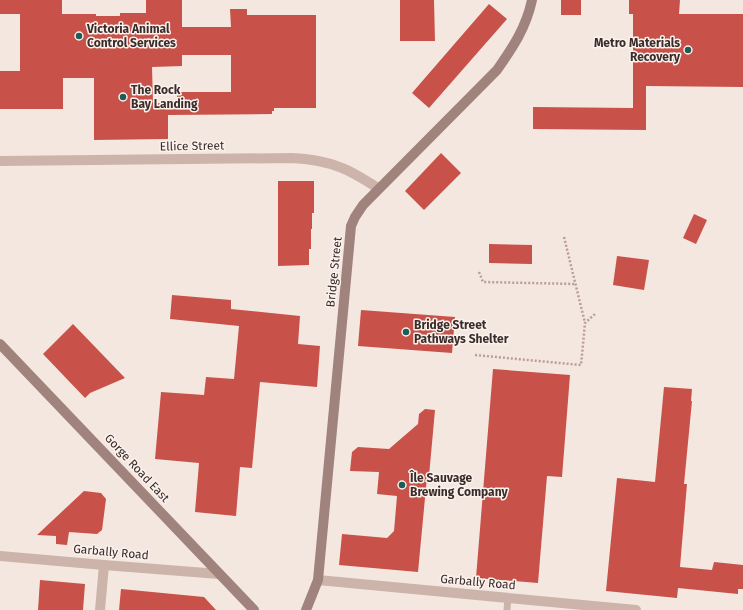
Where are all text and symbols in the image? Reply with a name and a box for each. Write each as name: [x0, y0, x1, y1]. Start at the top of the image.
place label: Victoria Animal Control Services: [86, 22, 176, 50]
marker: Victoria Animal Control Services: [74, 31, 84, 41]
place label: Metro Materials Recovery: [594, 36, 681, 64]
marker: Metro Materials Recovery: [683, 45, 693, 55]
place label: The Rock Bay Landing: [131, 83, 198, 111]
marker: The Rock Bay Landing: [118, 92, 128, 102]
street label: Ellice Street: [160, 138, 225, 154]
street label: Bridge Street: [323, 235, 345, 308]
place label: Bridge Street Pathways Shelter: [414, 318, 509, 346]
marker: Bridge Street Pathways Shelter: [401, 327, 411, 337]
street label: Gorge Road East: [102, 431, 173, 506]
place label: Île Sauvage Brewing Company: [409, 470, 509, 499]
marker: Île Sauvage Brewing Company: [397, 480, 407, 490]
street label: Garbally Road: [73, 542, 149, 562]
street label: Garbally Road: [440, 572, 516, 592]

